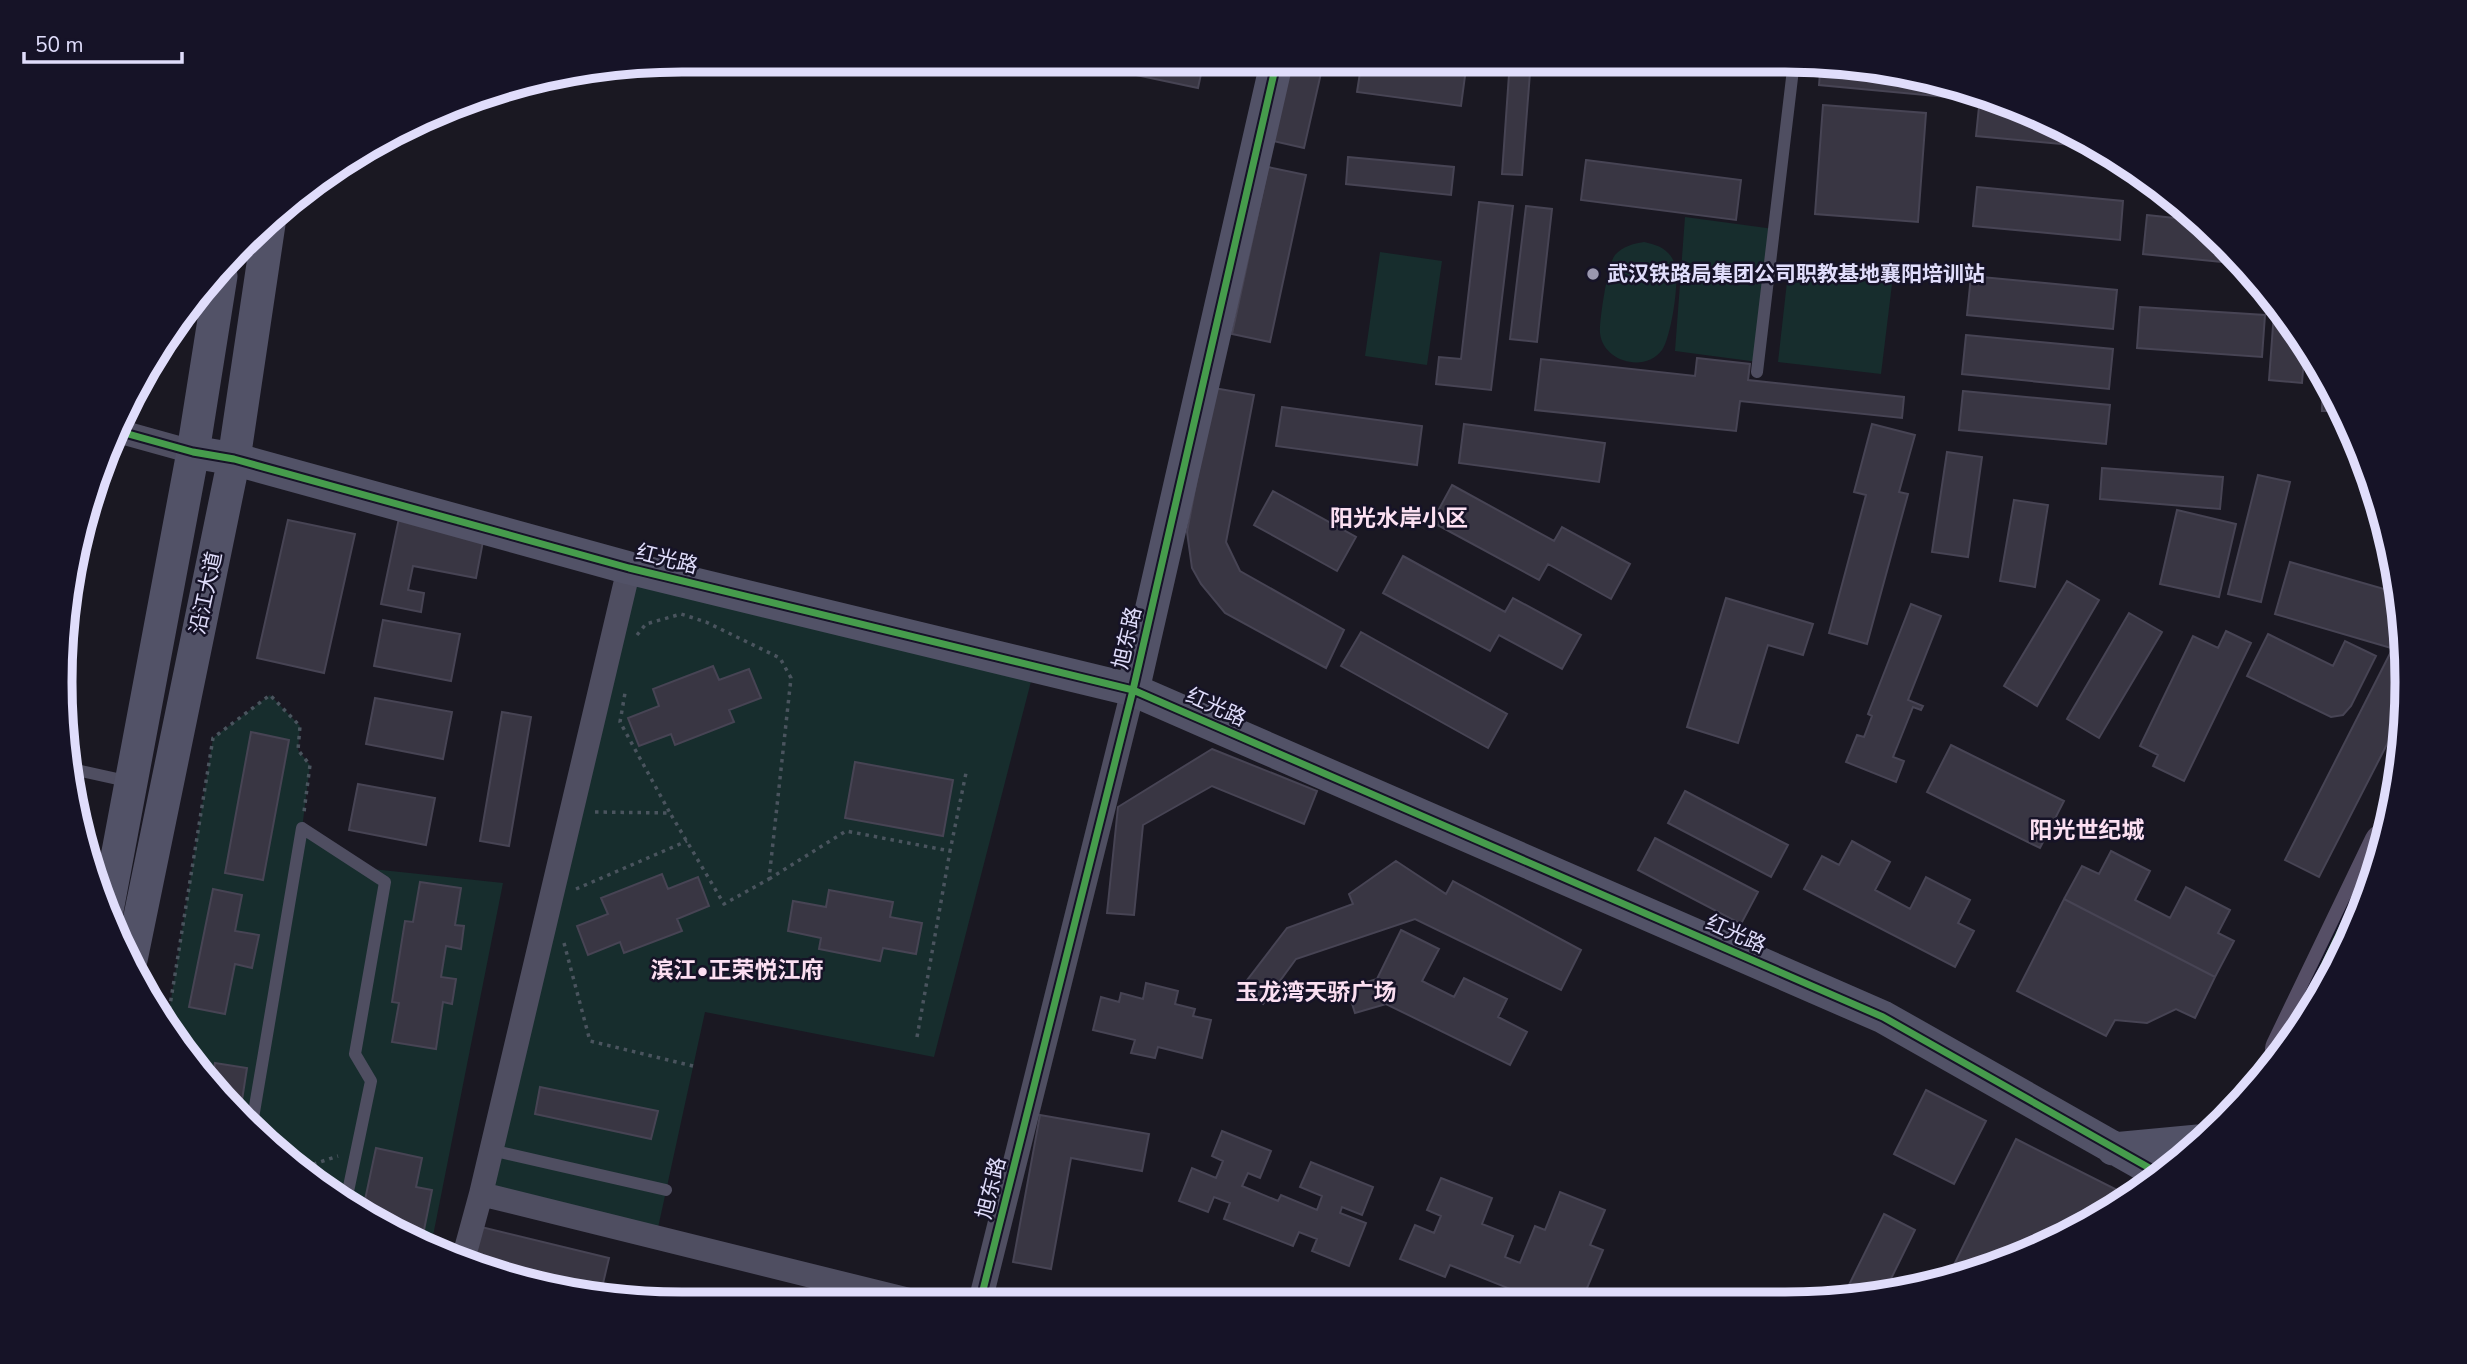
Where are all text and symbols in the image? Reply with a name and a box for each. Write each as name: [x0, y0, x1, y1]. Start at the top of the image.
scale bar: [24, 21, 182, 65]
text: 50 m: [35, 31, 84, 59]
place label: 武汉铁路局集团公司职教基地襄阳培训站: [1607, 260, 1985, 288]
marker: 武汉铁路局集团公司职教基地襄阳培训站: [1585, 266, 1601, 282]
district label: 阳光水岸小区: [1330, 503, 1468, 534]
street label: 红光路: [633, 538, 701, 580]
street label: 沿江大道: [184, 549, 228, 637]
street label: 旭东路: [1106, 604, 1148, 672]
street label: 红光路: [1182, 681, 1250, 733]
district label: 阳光世纪城: [2030, 815, 2145, 846]
street label: 红光路: [1702, 908, 1770, 960]
district label: 滨江•正荣悦江府: [650, 955, 824, 986]
district label: 玉龙湾天骄广场: [1236, 977, 1397, 1008]
street label: 旭东路: [970, 1154, 1012, 1222]

